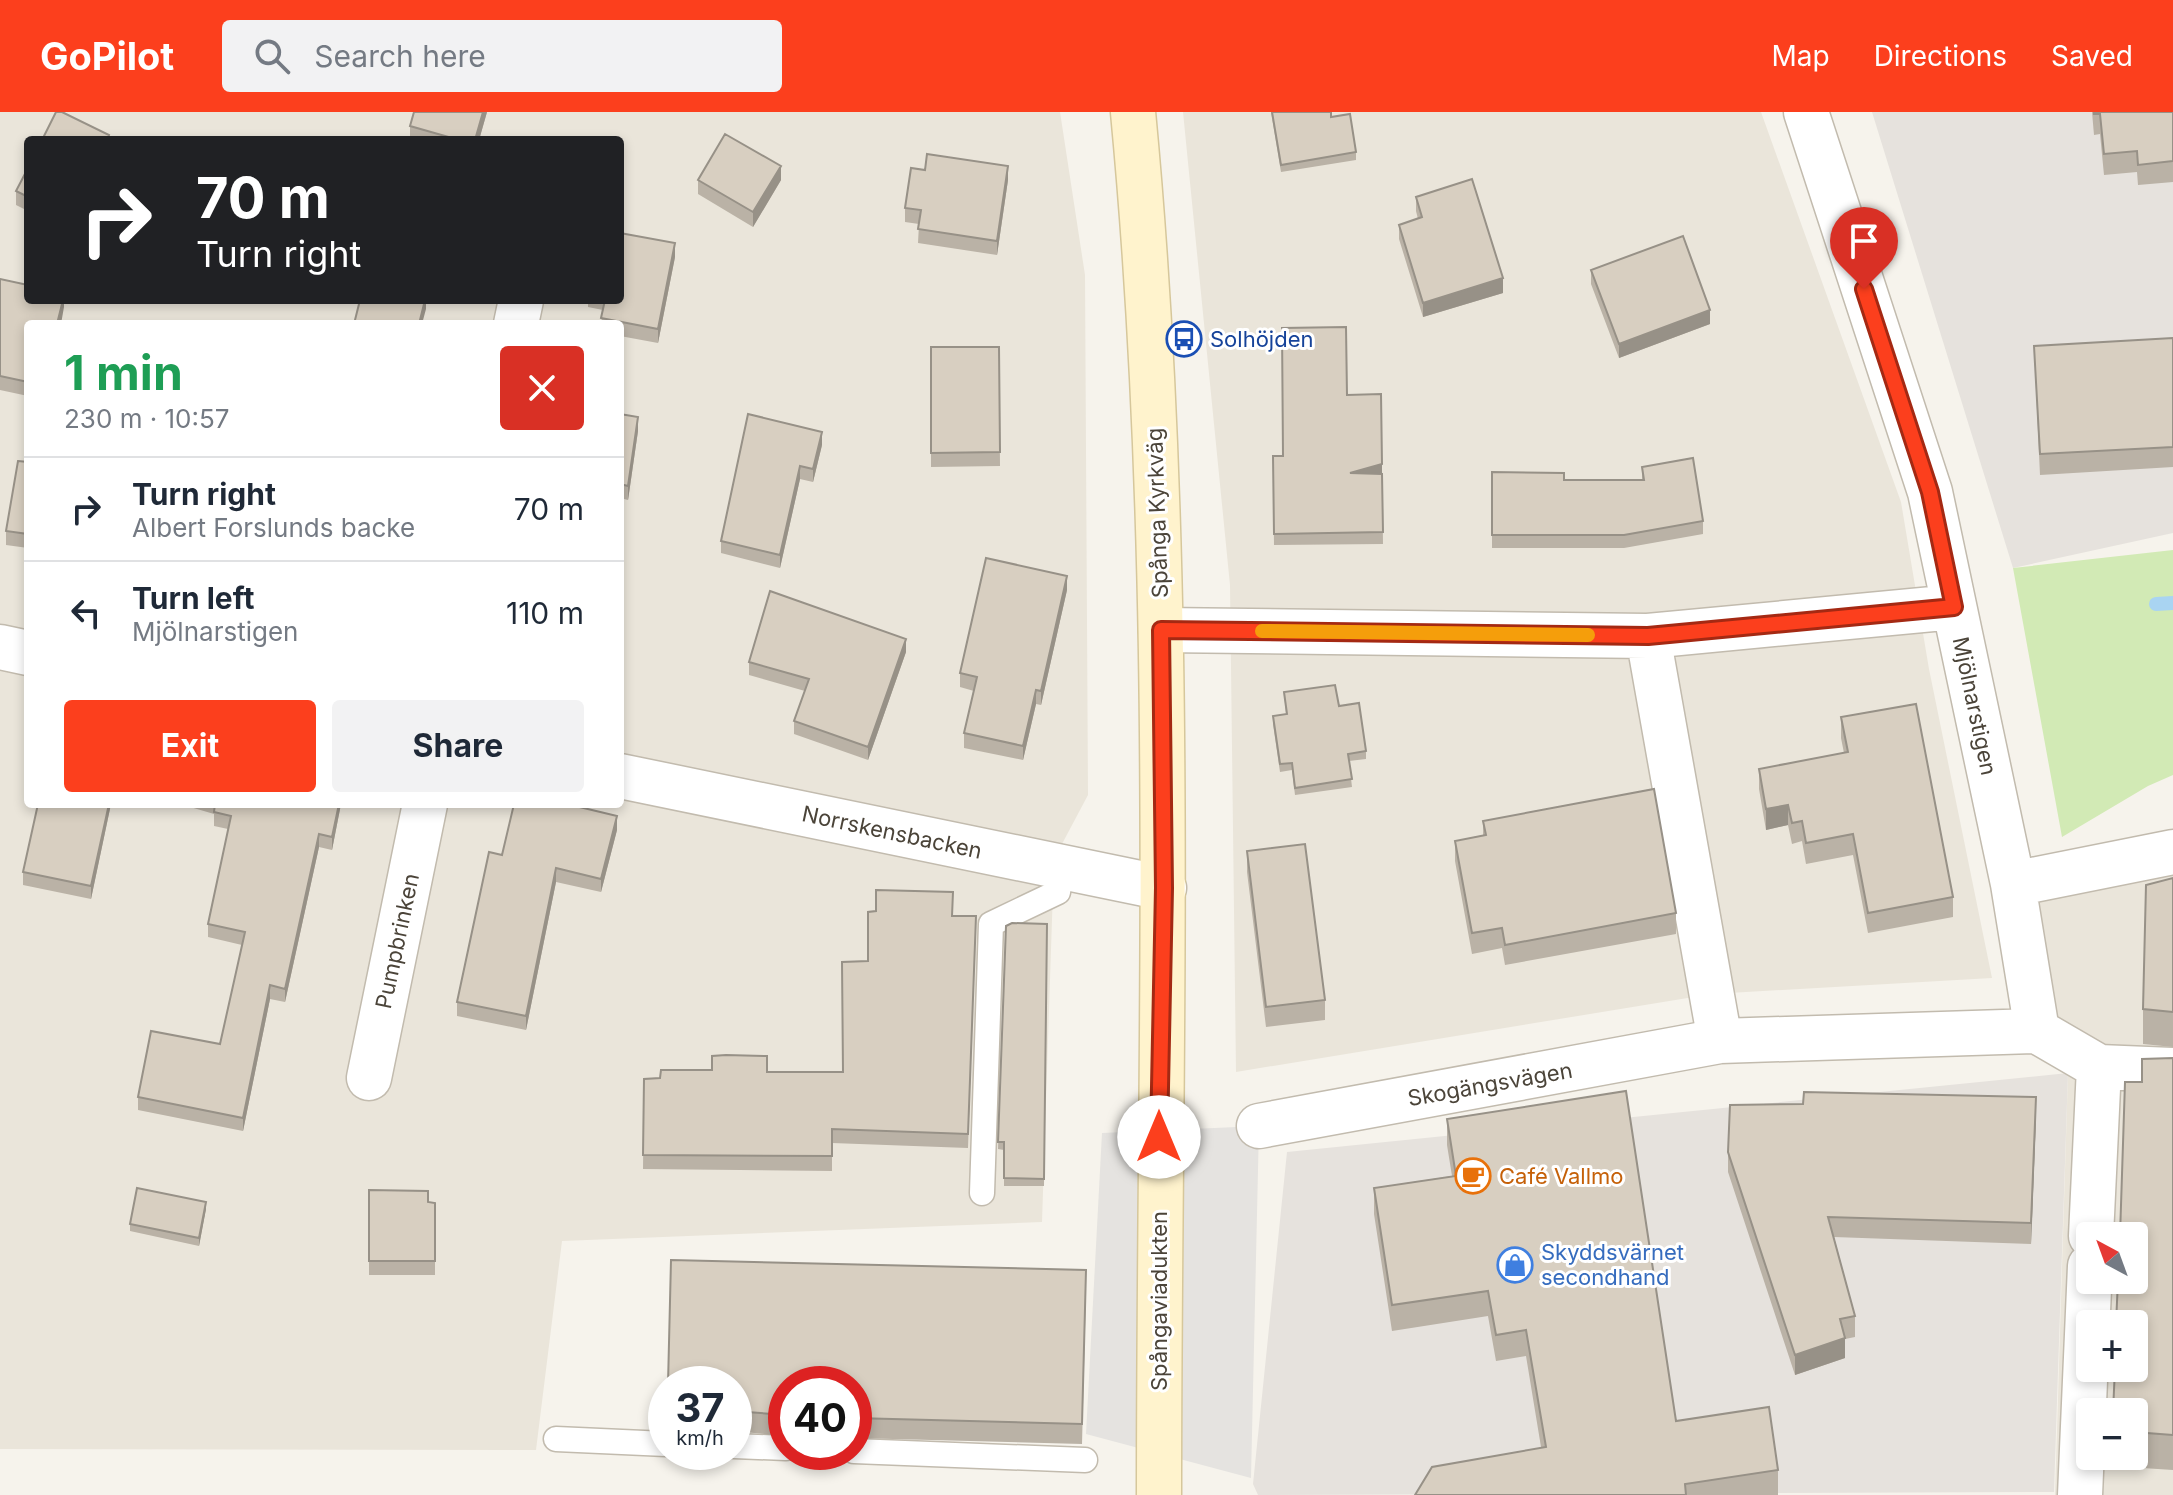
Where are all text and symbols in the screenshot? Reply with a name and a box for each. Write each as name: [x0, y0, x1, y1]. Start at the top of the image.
search box: [222, 20, 782, 92]
text: GoPilot: [40, 33, 174, 79]
icon: search: [250, 34, 294, 78]
text: Search here: [314, 38, 486, 74]
text: Map: [1771, 39, 1830, 73]
text: Directions: [1874, 39, 2007, 73]
text: Saved: [2051, 39, 2133, 73]
text: 70 m: [196, 164, 330, 232]
icon: right: [64, 168, 168, 272]
pin: [1830, 207, 1898, 289]
icon: arrive: [1842, 219, 1886, 263]
text: Turn right: [196, 232, 361, 276]
bus stop icon: Solhöjden: [1165, 320, 1203, 358]
place label: Solhöjden: [1210, 326, 1313, 352]
text: 1 min: [64, 343, 183, 402]
button: close: [500, 346, 584, 430]
text: 230 m · 10:57: [64, 403, 230, 434]
street label: Spånga Kyrkväg: [1141, 427, 1173, 599]
text: Turn right: [132, 476, 276, 512]
icon: right: [64, 487, 108, 531]
text: 70 m: [514, 491, 584, 527]
text: Albert Forslunds backe: [132, 512, 415, 543]
text: Turn left: [132, 580, 254, 616]
icon: left: [64, 591, 108, 635]
text: 110 m: [506, 595, 584, 631]
text: Mjölnarstigen: [132, 616, 298, 647]
street label: Mjölnarstigen: [1948, 634, 2002, 778]
button: Exit: [64, 700, 316, 792]
button: Share: [332, 700, 584, 792]
street label: Norrskensbacken: [800, 800, 984, 864]
street label: Pumpbrinken: [370, 871, 424, 1011]
street label: Skogängsvägen: [1406, 1057, 1574, 1111]
position arrow: [1117, 1095, 1201, 1179]
cafe icon: Café Vallmo: [1454, 1157, 1492, 1195]
place label: Café Vallmo: [1499, 1163, 1623, 1189]
street label: Spångaviadukten: [1146, 1211, 1172, 1391]
north arrow: [2076, 1222, 2148, 1294]
map controls: [2076, 1222, 2148, 1470]
place label: Skyddsvärnet secondhand: [1541, 1239, 1684, 1290]
shop icon: Skyddsvärnet secondhand: [1496, 1246, 1534, 1284]
button: +: [2076, 1310, 2148, 1382]
speed limit sign: 40: [768, 1366, 872, 1470]
text: 37: [675, 1383, 725, 1432]
button: −: [2076, 1398, 2148, 1470]
text: km/h: [676, 1426, 724, 1450]

